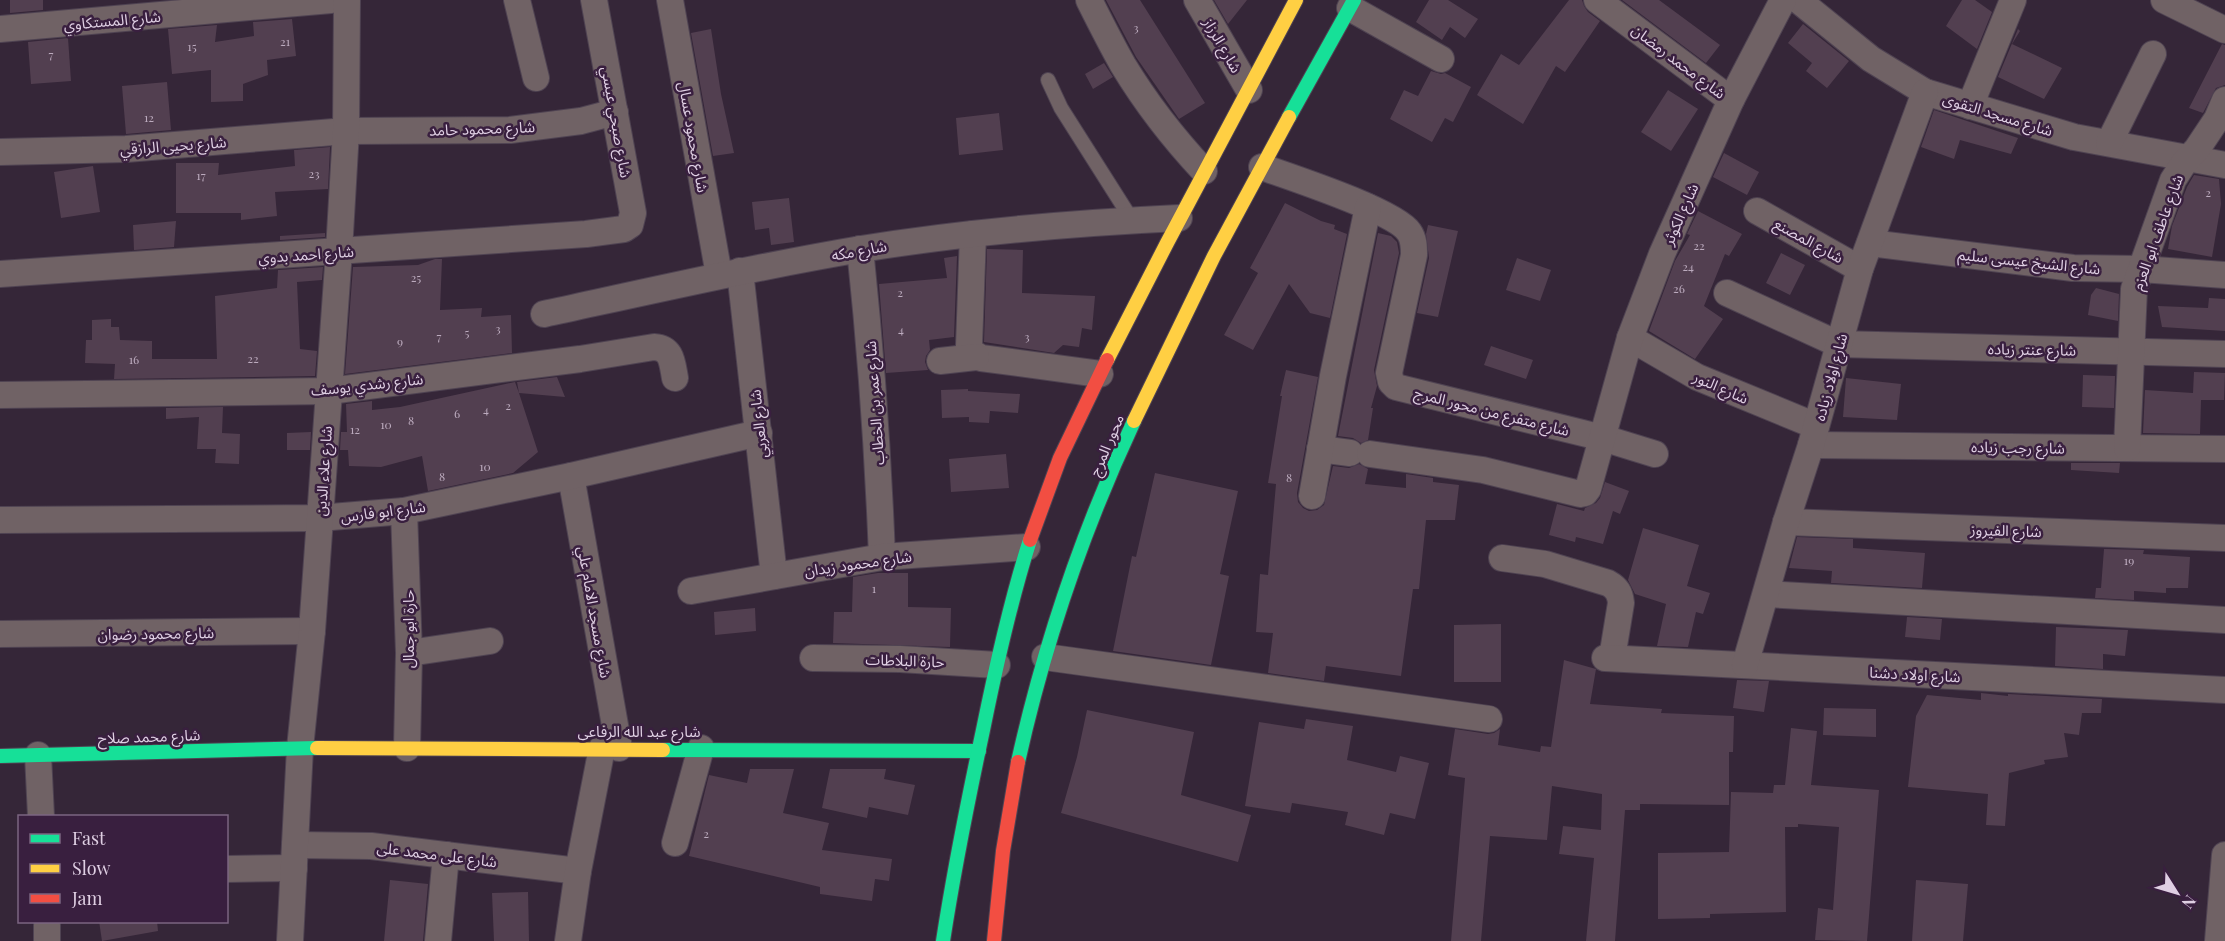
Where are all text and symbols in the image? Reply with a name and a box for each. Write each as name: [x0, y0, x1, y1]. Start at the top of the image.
street label: شارع المستكاوي: [63, 6, 162, 37]
street label: شارع الرزاز: [1196, 13, 1247, 78]
house number: 3: [1133, 19, 1139, 35]
street label: شارع محمد رمضان: [1626, 19, 1730, 105]
house number: 21: [280, 33, 291, 49]
house number: 15: [187, 38, 197, 54]
house number: 7: [49, 46, 54, 62]
street label: شارع صبحي عيسي: [594, 65, 637, 180]
street label: شارع محمود عسال: [671, 80, 714, 195]
street label: شارع مسجد التقوى: [1940, 88, 2056, 143]
house number: 12: [144, 109, 154, 125]
street label: شارع محمود حامد: [429, 116, 536, 143]
street label: شارع يحيى الرازقي: [119, 131, 227, 162]
house number: 23: [308, 165, 320, 181]
house number: 17: [196, 167, 206, 183]
street label: شارع عاطف ابو العزم: [2127, 171, 2190, 294]
street label: شارع الكوثر: [1657, 180, 1705, 250]
house number: 2: [2205, 184, 2211, 200]
street label: شارع المصنع: [1769, 213, 1847, 270]
street label: شارع مكه: [830, 235, 889, 268]
house number: 22: [1693, 237, 1705, 253]
street label: شارع احمد بدوي: [257, 241, 355, 270]
street label: شارع الشيخ عيسى سليم: [1956, 244, 2101, 281]
house number: 24: [1682, 258, 1694, 274]
house number: 25: [411, 269, 421, 285]
house number: 26: [1673, 280, 1685, 296]
house number: 2: [897, 284, 903, 300]
house number: 3: [495, 320, 501, 336]
house number: 4: [898, 321, 904, 337]
house number: 5: [465, 324, 470, 340]
house number: 7: [437, 328, 442, 344]
house number: 3: [1024, 328, 1030, 344]
street label: شارع اولاد زياده: [1809, 331, 1854, 424]
house number: 9: [397, 333, 403, 349]
street label: شارع عنتر زياده: [1988, 338, 2076, 363]
street label: شارع عمر بن الخطاب: [860, 340, 891, 466]
house number: 22: [247, 350, 259, 366]
house number: 16: [129, 351, 139, 367]
street label: شارع النور: [1688, 366, 1752, 411]
street label: شارع رشدي يوسف: [310, 368, 425, 403]
street label: شارع متفرع من محور المرج: [1412, 382, 1572, 443]
street label: شارع العربي: [744, 388, 775, 459]
house number: 2: [505, 397, 511, 413]
house number: 4: [483, 401, 489, 417]
house number: 6: [454, 405, 460, 421]
street label: محور المرج: [1084, 411, 1131, 480]
house number: 8: [408, 412, 414, 428]
house number: 10: [380, 416, 392, 432]
house number: 12: [350, 421, 360, 437]
street label: شارع علاء الدين: [310, 425, 339, 517]
street label: شارع رجب زياده: [1971, 436, 2065, 461]
house number: 10: [479, 458, 491, 474]
house number: 8: [439, 468, 445, 484]
house number: 8: [1286, 469, 1292, 485]
street label: شارع ابو فارس: [339, 496, 427, 529]
street label: شارع الفيروز: [1969, 519, 2042, 544]
street label: شارع مسجد الامام علي: [571, 545, 616, 680]
street label: شارع محمود زيدان: [803, 546, 914, 583]
house number: 19: [2124, 552, 2134, 568]
house number: 1: [872, 580, 877, 596]
street label: حارة ابو جمال: [398, 590, 418, 668]
street label: شارع محمود رضوان: [98, 622, 215, 647]
street label: حارة البلاطات: [865, 649, 945, 671]
street label: شارع اولاد دشنا: [1869, 662, 1961, 689]
street label: شارع عبد الله الرفاعى: [578, 721, 701, 744]
street label: شارع محمد صلاح: [97, 724, 201, 751]
legend: [18, 815, 228, 923]
house number: 2: [703, 825, 709, 841]
text: Fast: [72, 826, 106, 850]
street label: شارع على محمد على: [376, 837, 498, 874]
text: Slow: [72, 856, 110, 880]
north arrow: [2147, 863, 2207, 923]
text: Jam: [71, 886, 102, 910]
text: N: [2177, 891, 2201, 914]

